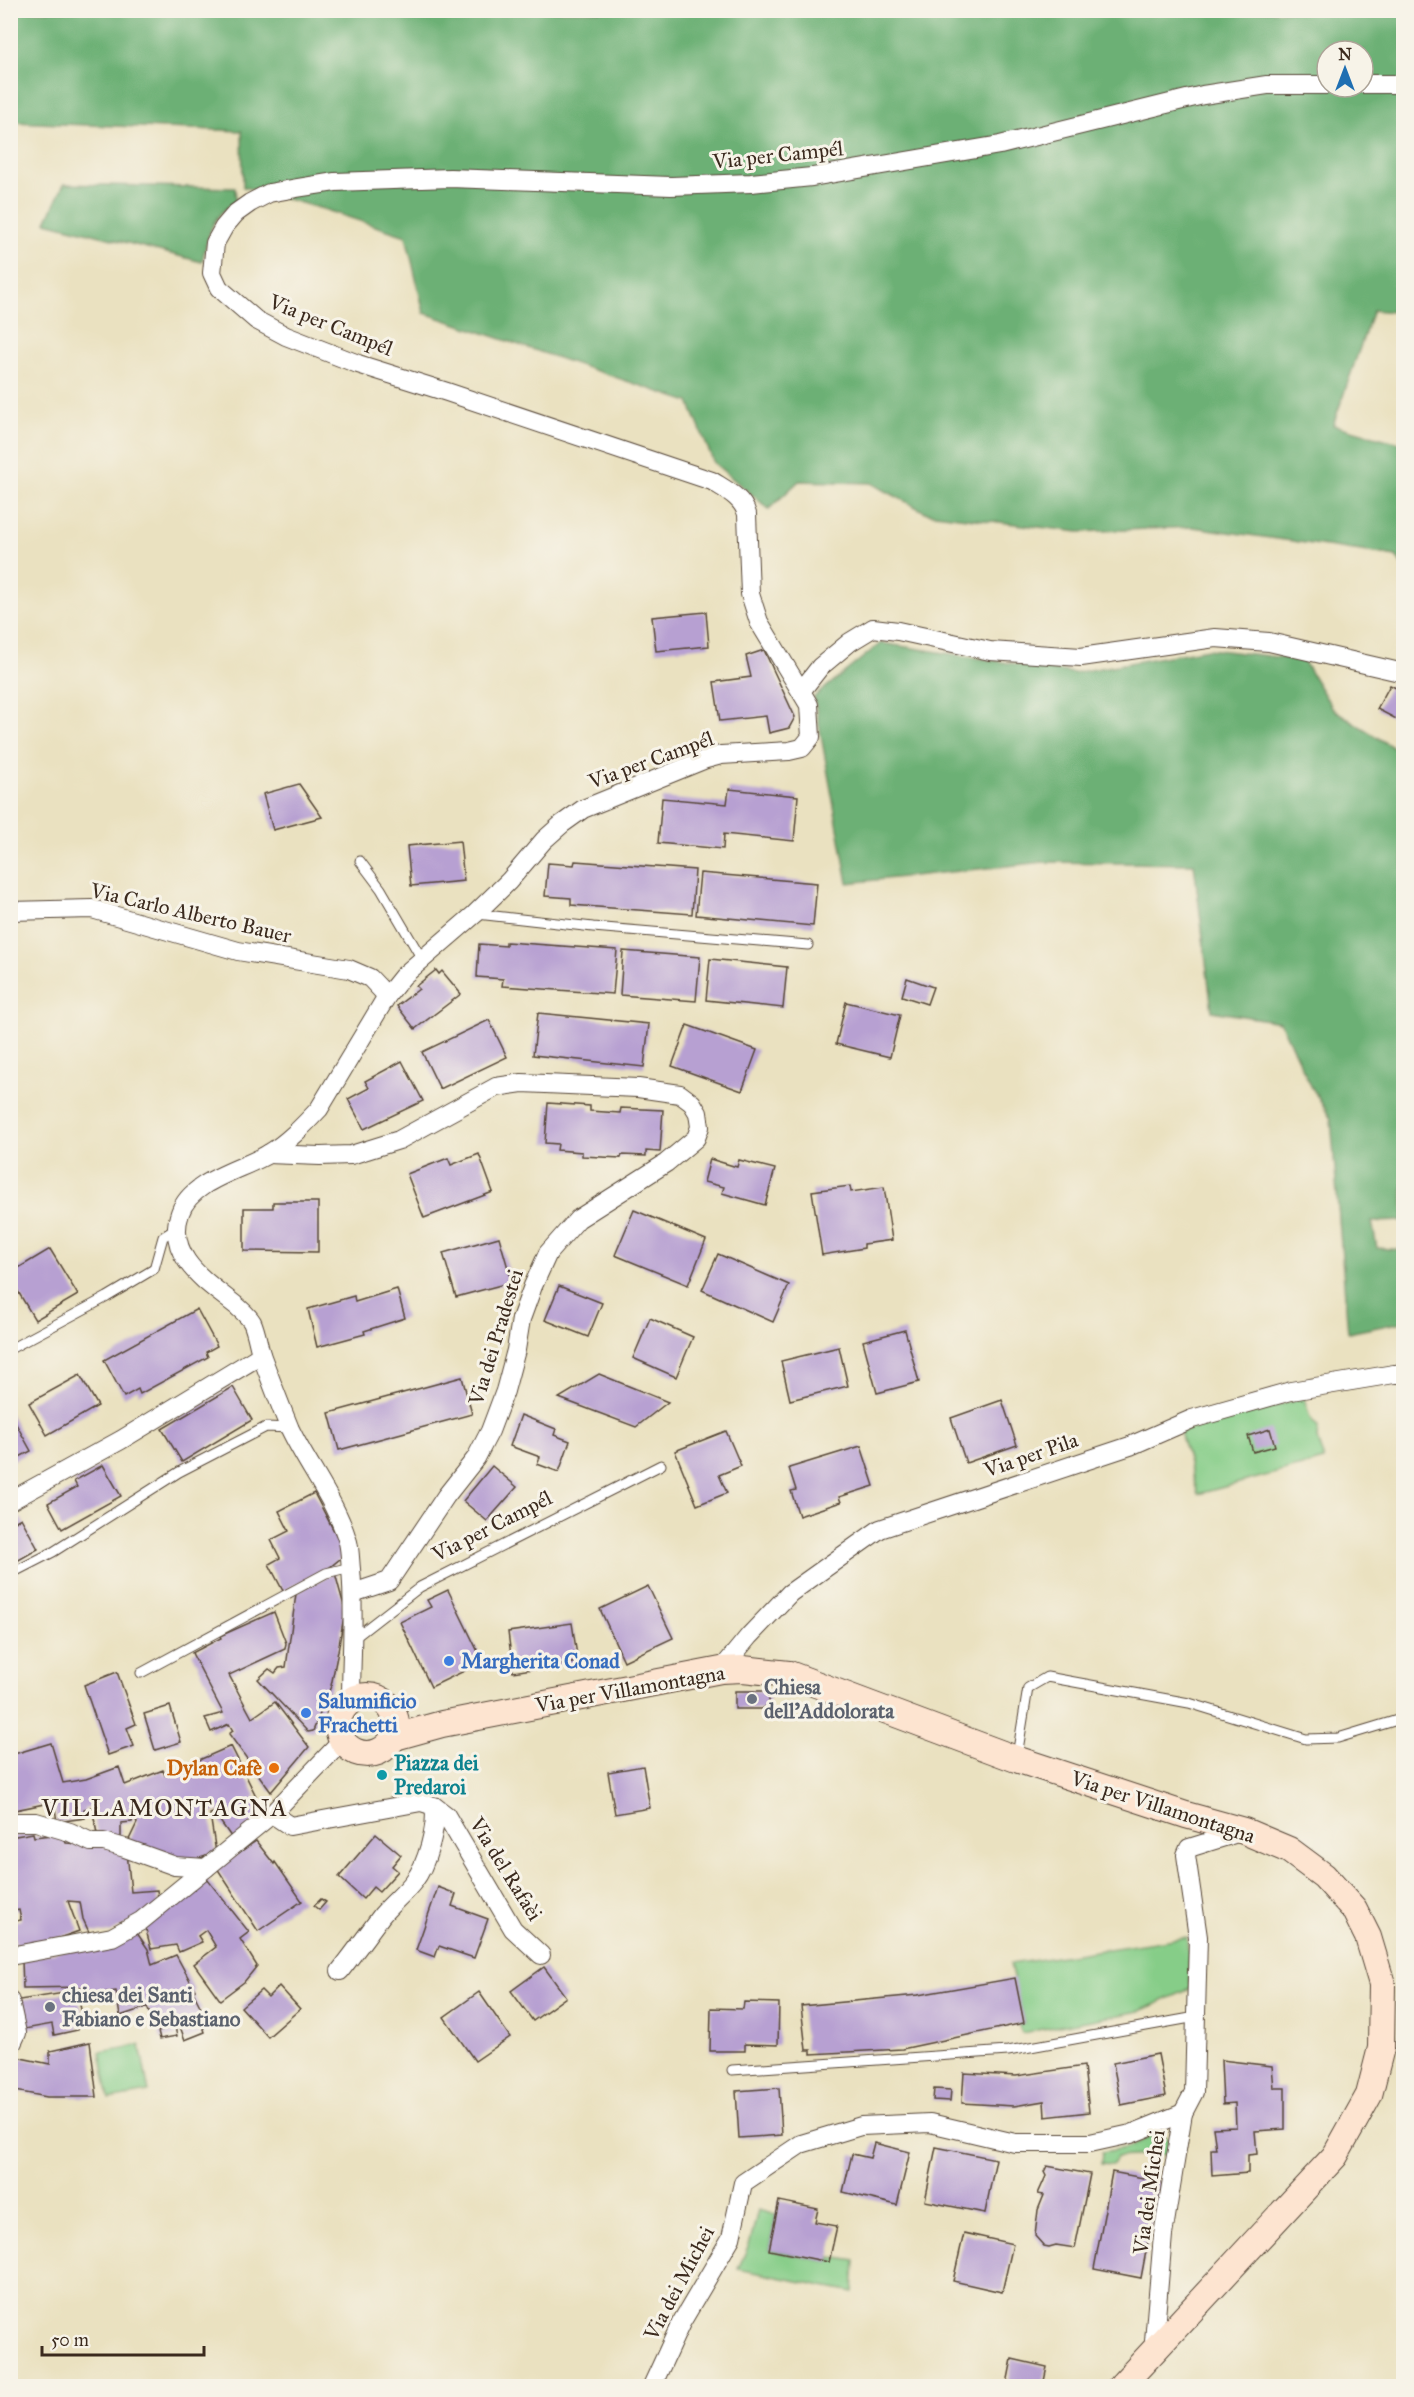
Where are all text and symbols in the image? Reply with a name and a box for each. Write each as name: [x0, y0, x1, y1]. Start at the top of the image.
north arrow: [1315, 39, 1375, 99]
text: N: [1338, 45, 1352, 64]
street label: Via per Campél: [710, 135, 845, 175]
street label: Via per Campél: [264, 288, 397, 362]
street label: Via per Campél: [584, 725, 717, 795]
street label: Via Carlo Alberto Bauer: [87, 877, 294, 949]
street label: Via dei Pradestei: [463, 1266, 529, 1409]
street label: Via per Pila: [980, 1427, 1082, 1484]
street label: Via per Campél: [427, 1484, 557, 1568]
place label: Margherita Conad: [461, 1648, 620, 1674]
marker: Margherita Conad: [442, 1654, 456, 1668]
street label: Via per Villamontagna: [532, 1660, 727, 1719]
place label: Chiesa dell'Addolorata: [764, 1674, 895, 1724]
place label: Salumificio Frachetti: [318, 1688, 417, 1738]
marker: Chiesa dell'Addolorata: [745, 1692, 759, 1706]
marker: Salumificio Frachetti: [299, 1706, 313, 1720]
place label: Piazza dei Predaroi: [394, 1750, 479, 1800]
place label: Dylan Cafè: [166, 1755, 262, 1781]
marker: Dylan Cafè: [267, 1761, 281, 1775]
street label: Via per Villamontagna: [1067, 1765, 1258, 1849]
marker: Piazza dei Predaroi: [375, 1768, 389, 1782]
district label: VILLAMONTAGNA: [40, 1793, 289, 1823]
street label: Via del Rafaèi: [463, 1811, 548, 1926]
place label: chiesa dei Santi Fabiano e Sebastiano: [62, 1982, 241, 2032]
marker: chiesa dei Santi Fabiano e Sebastiano: [43, 2000, 57, 2014]
street label: Via dei Michei: [1127, 2128, 1171, 2257]
street label: Via dei Michei: [638, 2221, 720, 2345]
scale bar: [42, 2319, 204, 2357]
text: 50 m: [51, 2329, 89, 2351]

